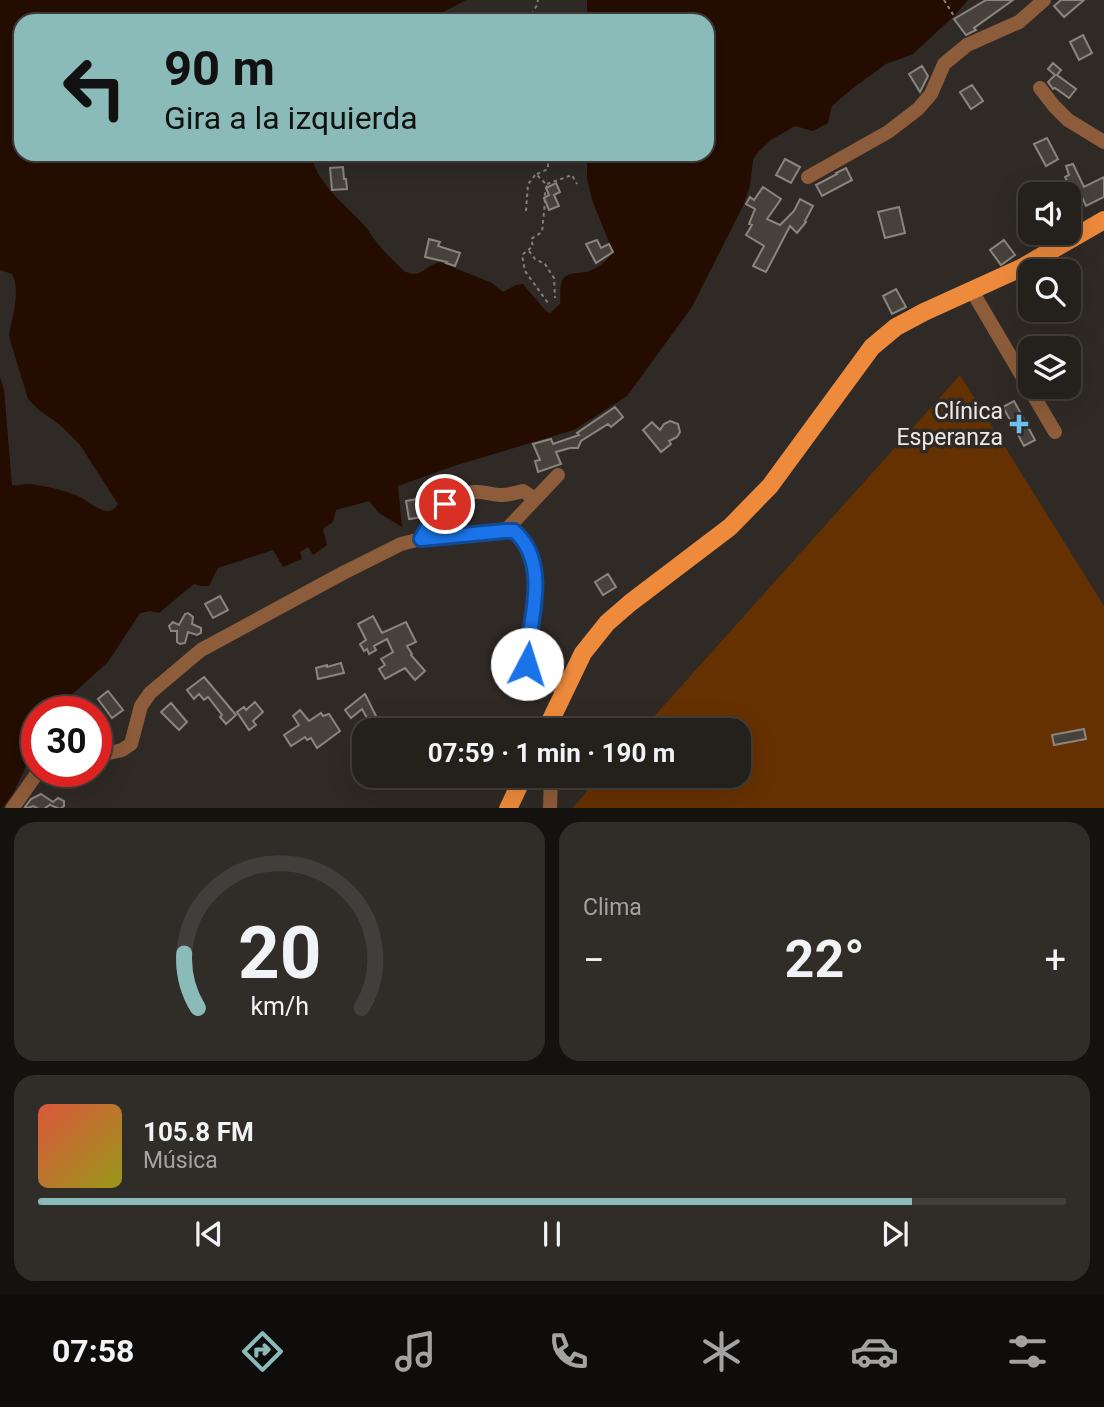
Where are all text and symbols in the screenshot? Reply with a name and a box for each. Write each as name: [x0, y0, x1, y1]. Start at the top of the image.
text: 90 m: [164, 40, 275, 97]
icon: left: [49, 42, 140, 133]
text: Gira a la izquierda: [164, 99, 418, 137]
map controls: [1018, 182, 1081, 399]
button: sound: [1018, 182, 1081, 245]
button: search: [1018, 259, 1081, 322]
button: layers: [1018, 336, 1081, 399]
place label: Clínica Esperanza: [896, 398, 1003, 451]
marker: Clínica Esperanza: [1009, 414, 1029, 434]
pin: [415, 474, 475, 534]
icon: arrive: [426, 485, 464, 523]
position arrow: [490, 627, 564, 701]
speed limit sign: 30: [21, 696, 112, 787]
text: 07:59 · 1 min · 190 m: [428, 738, 675, 768]
text: Clima: [583, 894, 642, 921]
text: 20: [238, 910, 321, 996]
text: 22°: [785, 929, 865, 990]
text: −: [583, 938, 605, 982]
text: +: [1044, 938, 1066, 982]
text: km/h: [250, 991, 309, 1020]
text: 105.8 FM: [143, 1117, 254, 1147]
text: Música: [143, 1147, 218, 1174]
icon: previous: [190, 1215, 228, 1253]
icon: pause: [533, 1215, 571, 1253]
icon: next: [876, 1215, 914, 1253]
icon: directions: [238, 1327, 287, 1376]
icon: music: [391, 1327, 440, 1376]
icon: phone: [544, 1327, 593, 1376]
icon: climate: [697, 1327, 746, 1376]
icon: car: [850, 1327, 899, 1376]
icon: filters: [1003, 1327, 1052, 1376]
text: 07:58: [52, 1332, 134, 1370]

